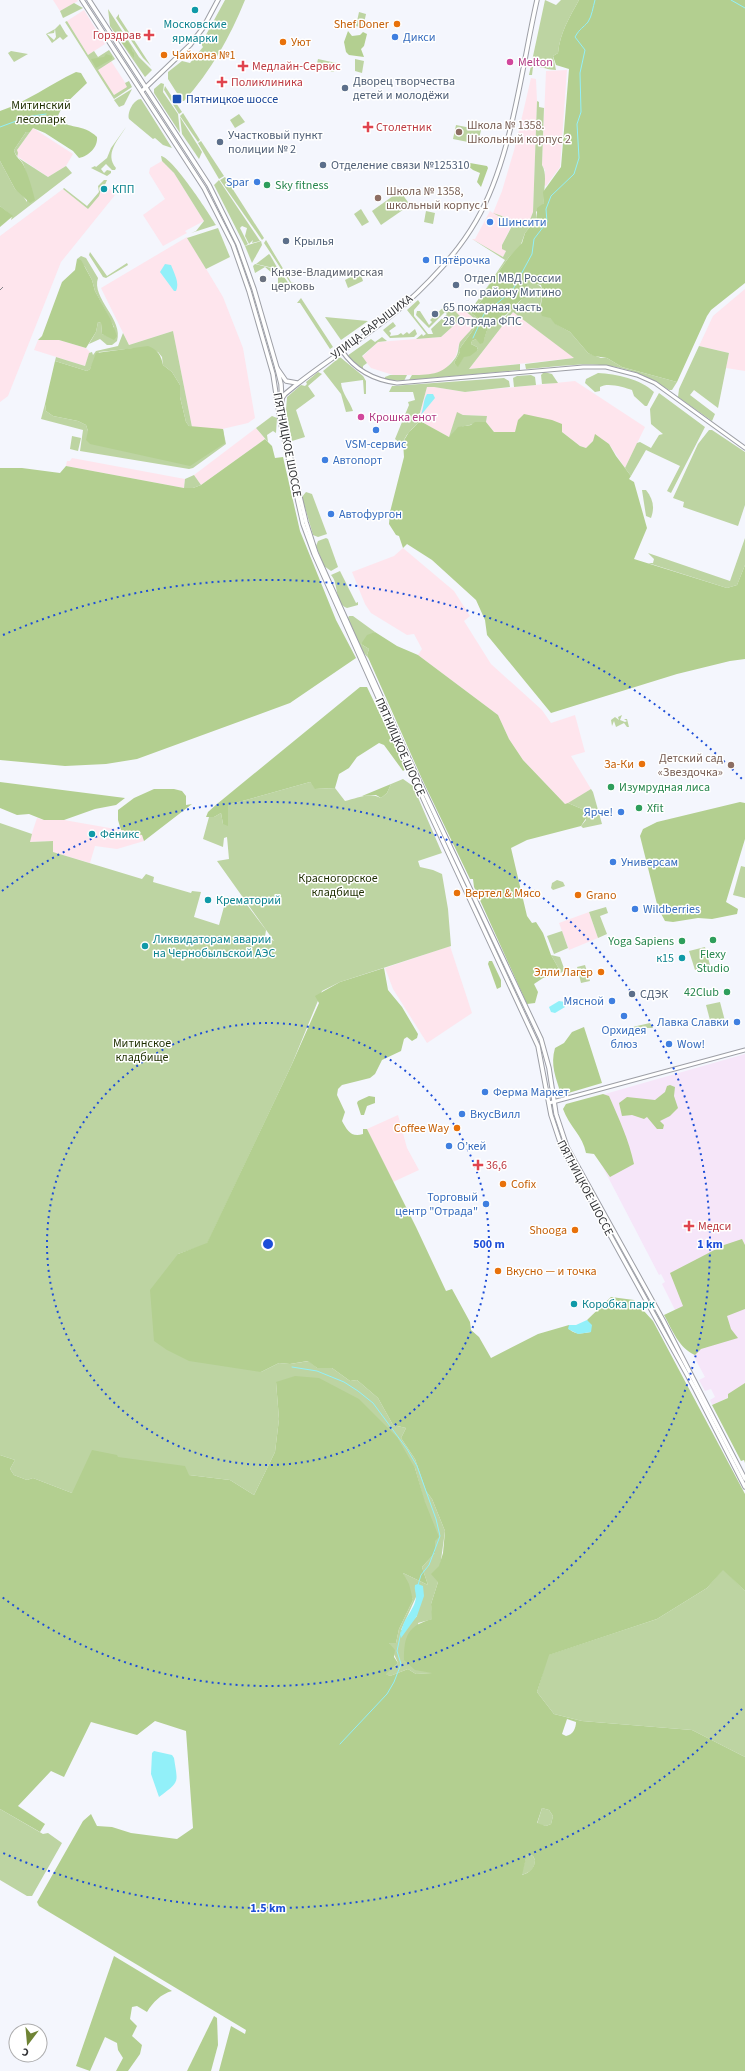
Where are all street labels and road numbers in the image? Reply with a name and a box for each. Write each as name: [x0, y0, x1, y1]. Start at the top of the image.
street label: УЛИЦА БАРЫШИХА: [328, 290, 417, 363]
street label: ПЯТНИЦКОЕ ШОССЕ: [269, 391, 305, 499]
street label: ПЯТНИЦКОЕ ШОССЕ: [371, 695, 429, 799]
street label: ПЯТНИЦКОЕ ШОССЕ: [553, 1137, 617, 1239]

